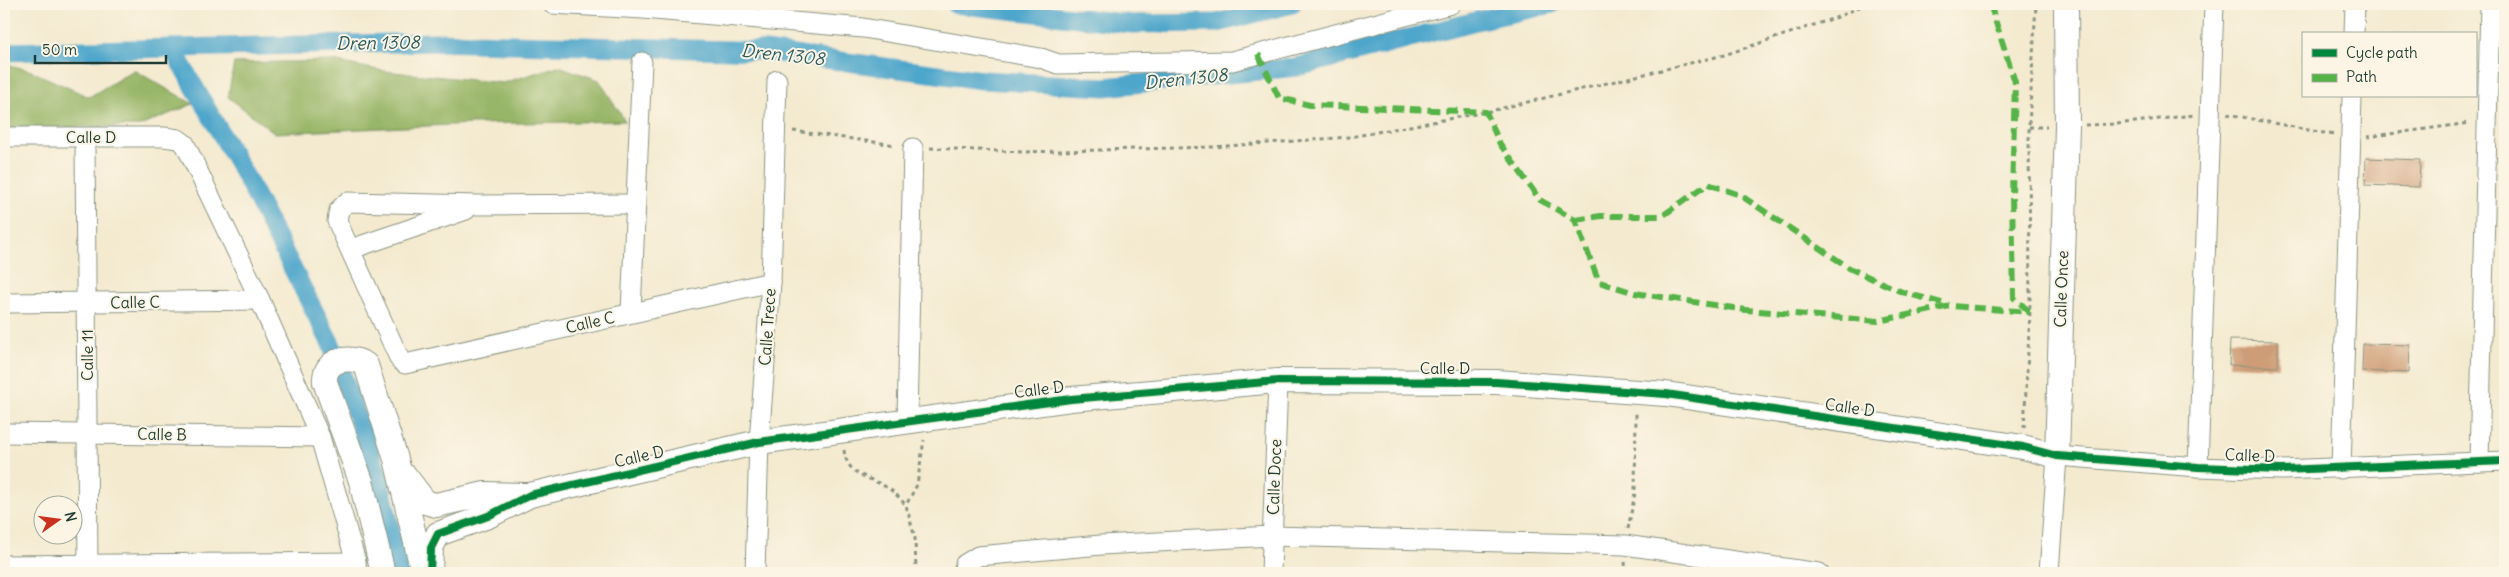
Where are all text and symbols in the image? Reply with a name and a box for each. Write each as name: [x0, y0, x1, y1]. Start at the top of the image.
water label: Dren 1308: [336, 30, 422, 55]
scale bar: [35, 32, 166, 64]
legend: [2302, 32, 2476, 98]
water label: Dren 1308: [740, 39, 827, 70]
text: 50 m: [42, 40, 77, 59]
text: Cycle path: [2346, 43, 2418, 62]
water label: Dren 1308: [1143, 63, 1230, 94]
text: Path: [2346, 67, 2377, 86]
street label: Calle D: [66, 127, 116, 147]
street label: Calle Once: [2050, 250, 2072, 328]
street label: Calle Trece: [754, 288, 780, 366]
street label: Calle C: [110, 292, 160, 312]
street label: Calle C: [564, 307, 616, 337]
street label: Calle 11: [77, 329, 97, 381]
street label: Calle D: [1420, 358, 1470, 378]
street label: Calle D: [1013, 376, 1065, 402]
street label: Calle D: [1824, 394, 1876, 420]
street label: Calle B: [137, 424, 187, 444]
street label: Calle Doce: [1263, 439, 1285, 515]
street label: Calle D: [612, 441, 666, 471]
street label: Calle D: [2224, 444, 2276, 466]
north arrow: [32, 494, 82, 544]
text: N: [61, 510, 81, 524]

